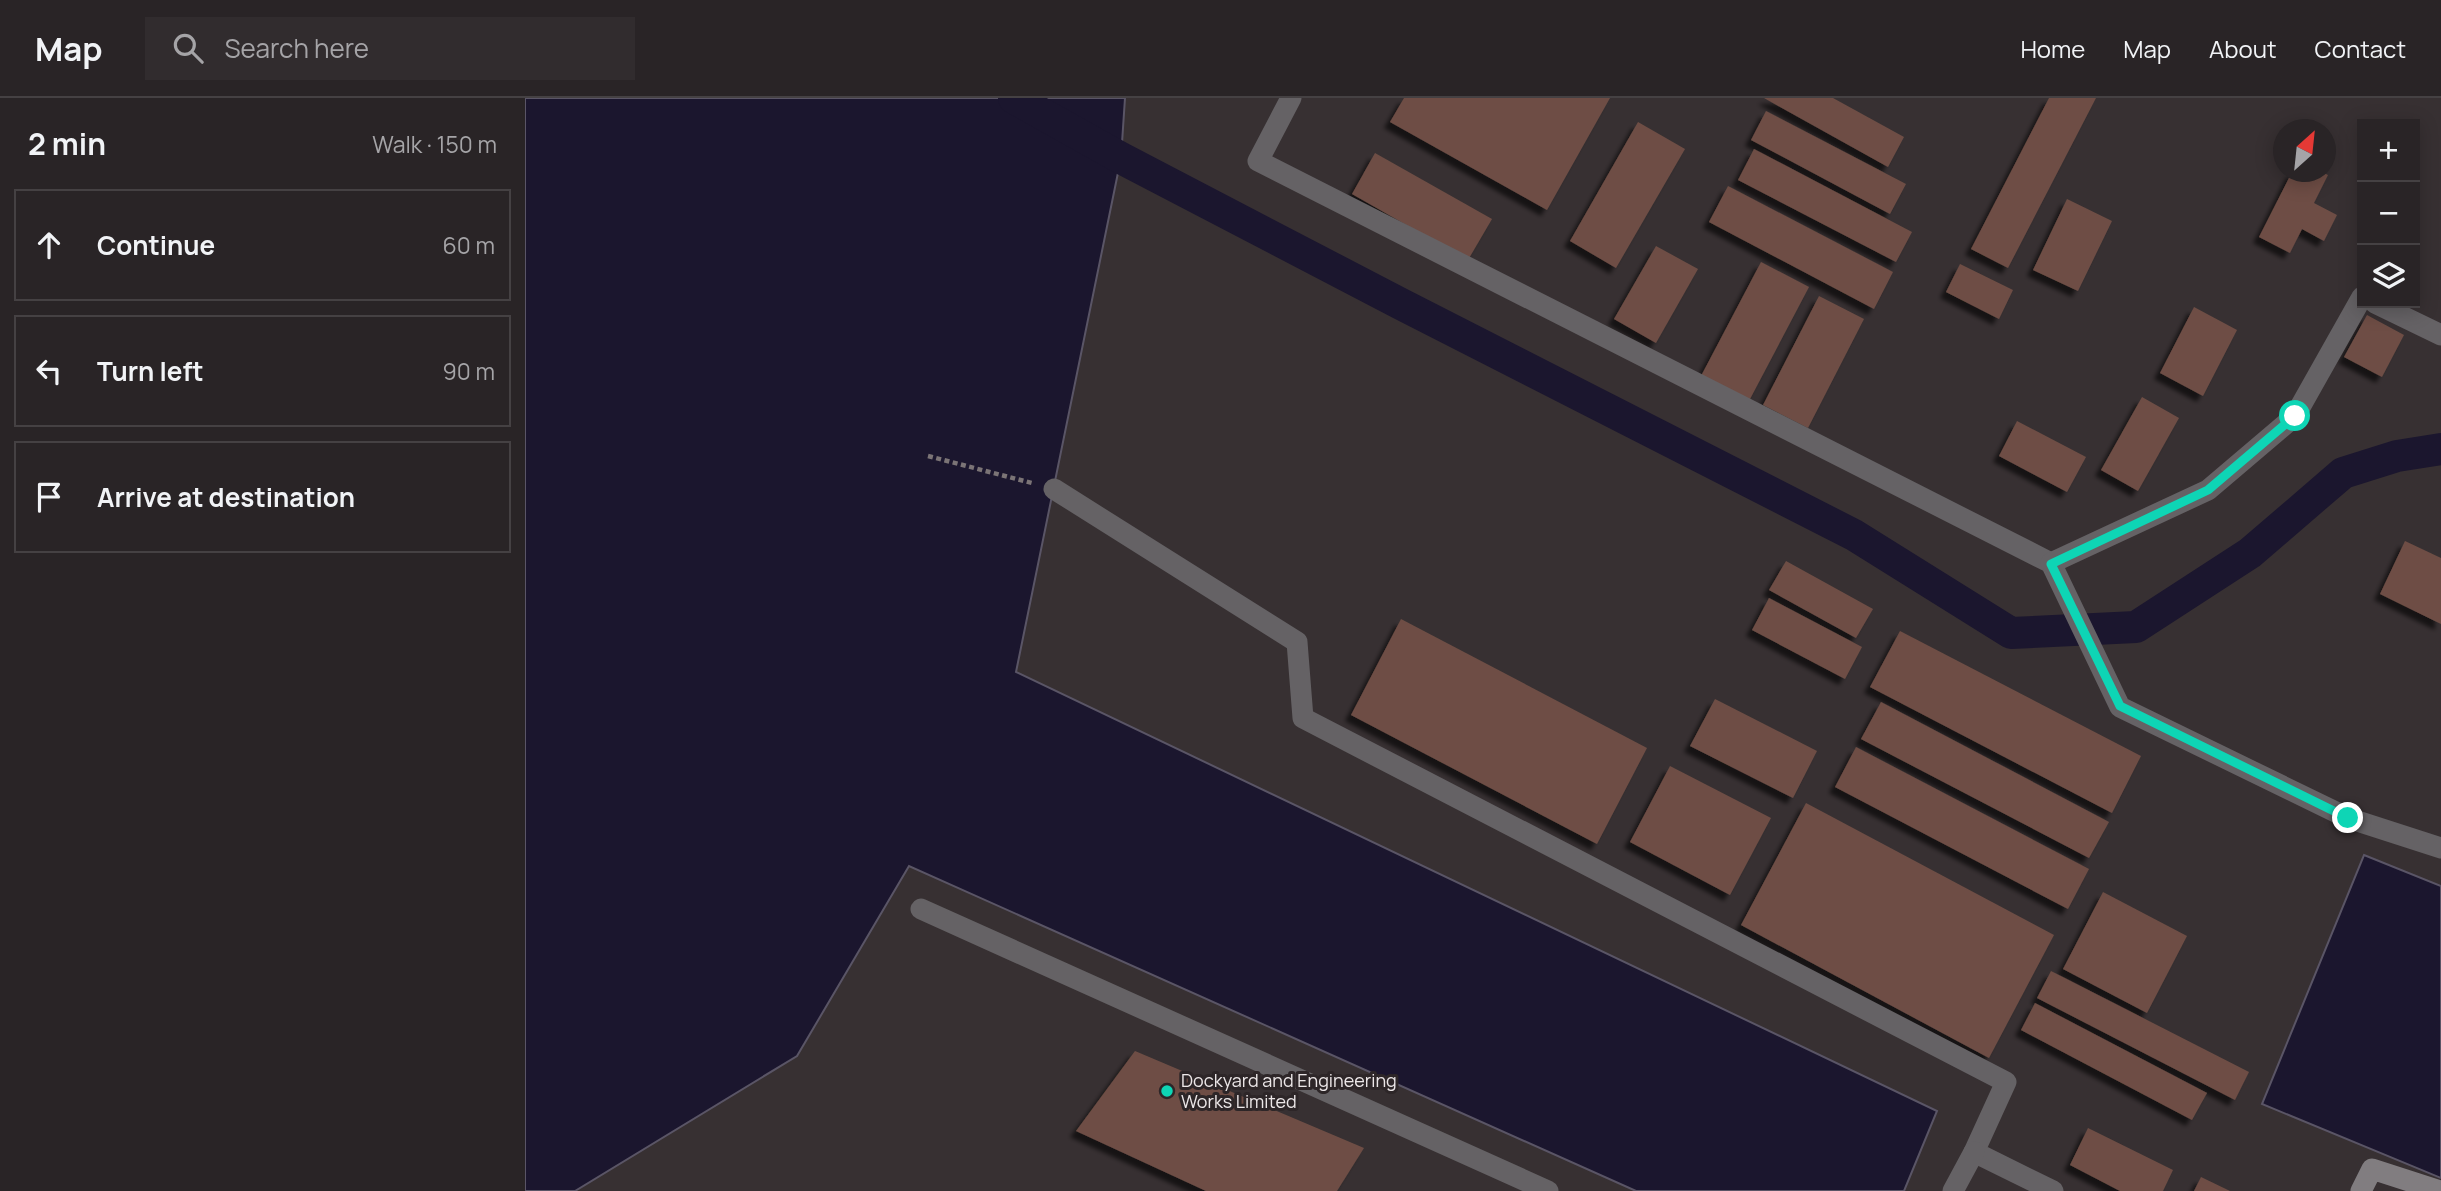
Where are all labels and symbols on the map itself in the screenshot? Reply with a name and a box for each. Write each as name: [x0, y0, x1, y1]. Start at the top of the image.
north arrow: [2273, 119, 2336, 182]
route start: [2279, 400, 2310, 431]
route end: [2332, 802, 2363, 833]
place label: Dockyard and Engineering Works Limited: [1181, 1068, 1397, 1113]
marker: Dockyard and Engineering Works Limited: [1159, 1083, 1175, 1099]

